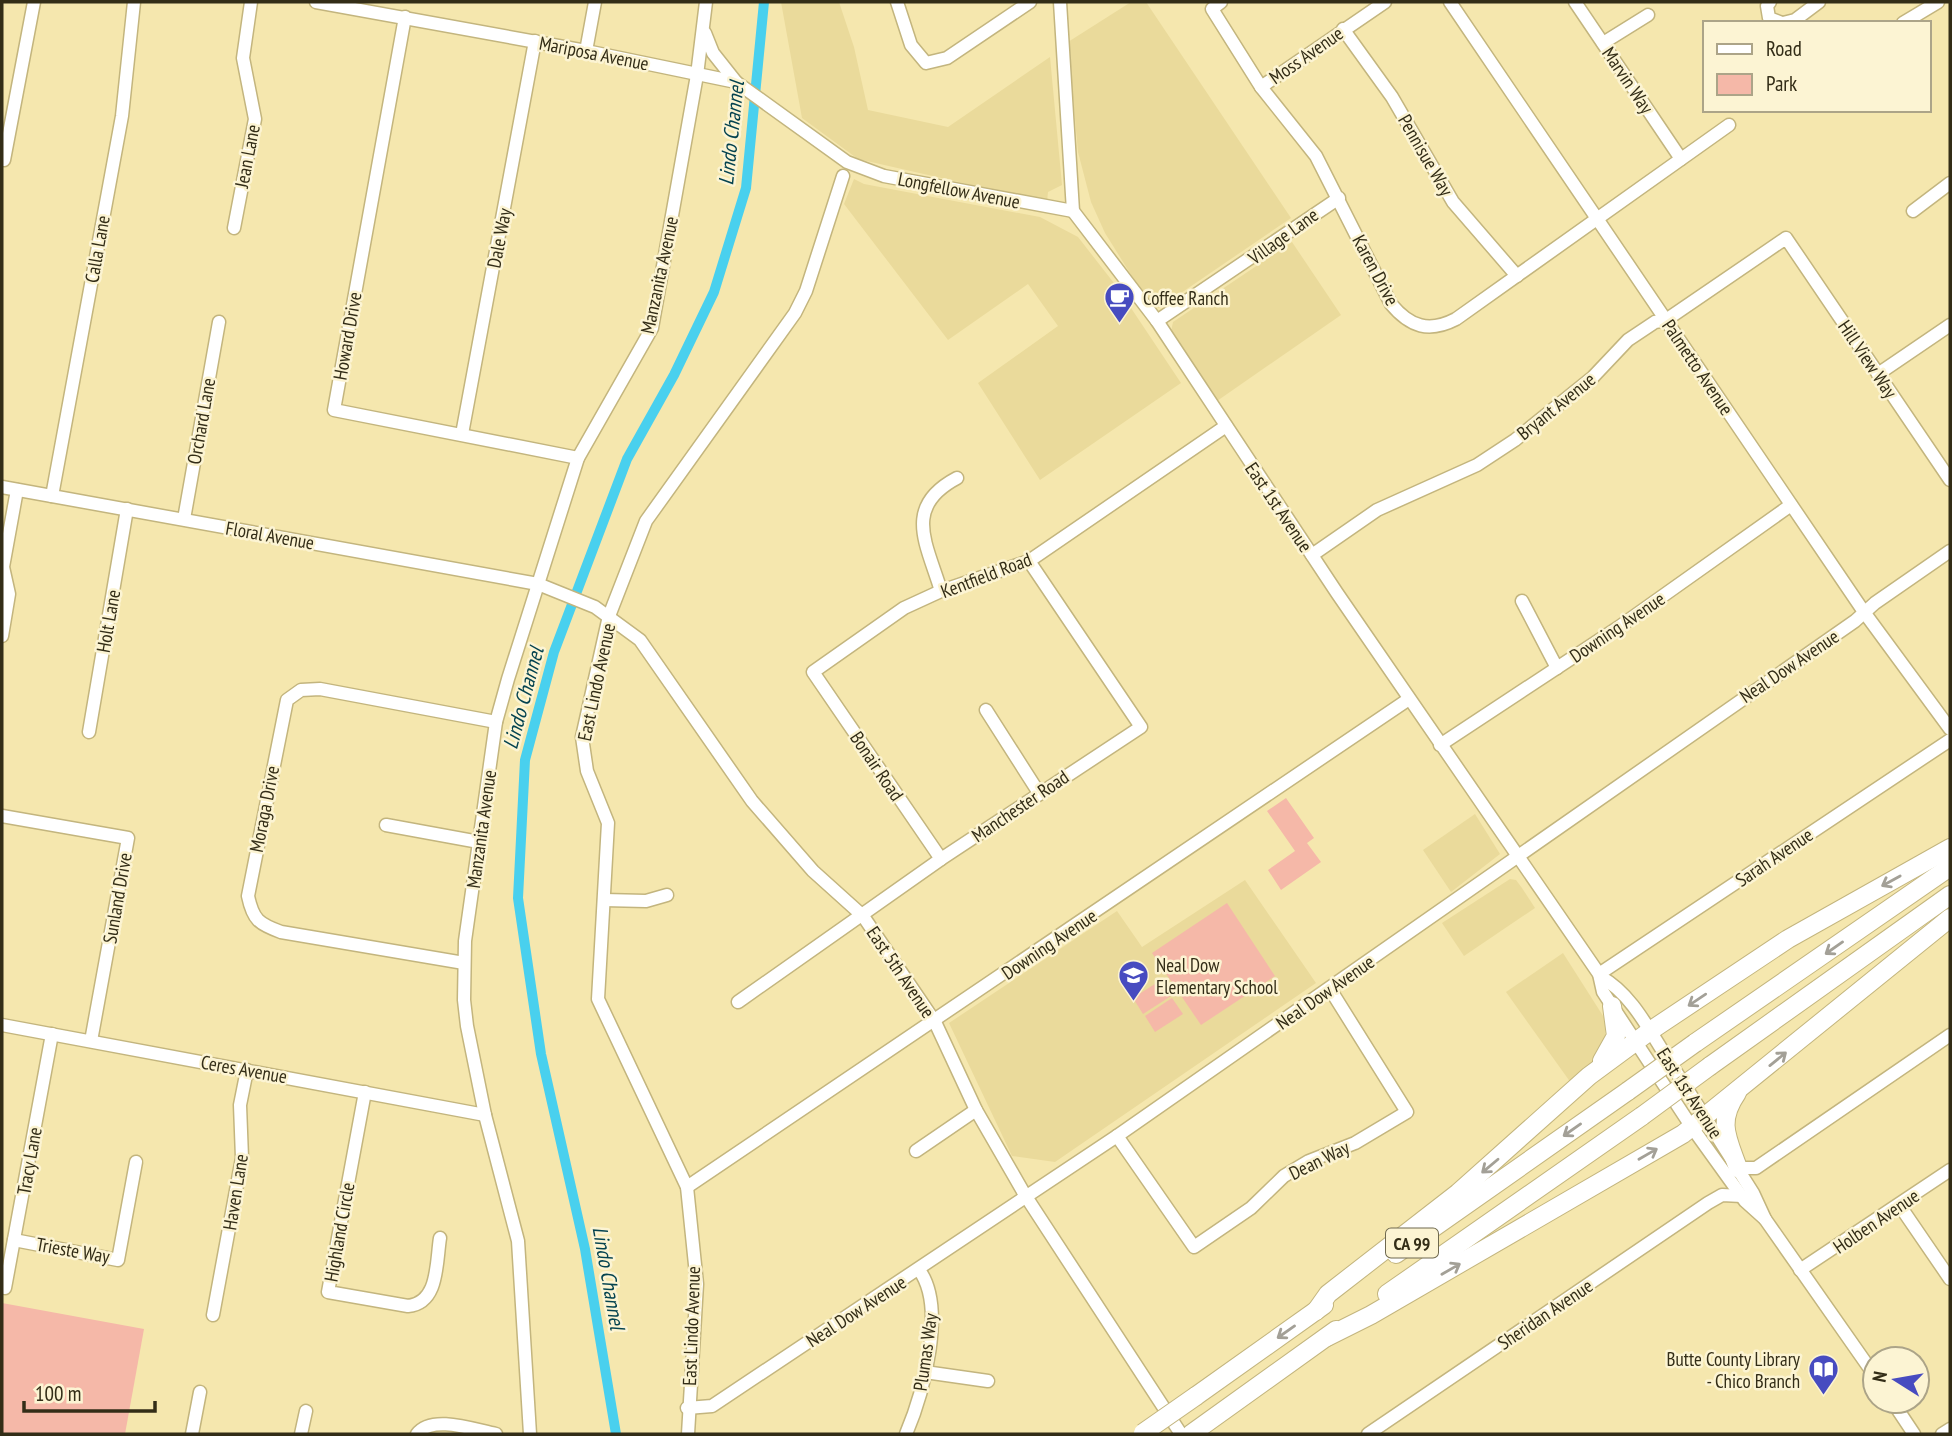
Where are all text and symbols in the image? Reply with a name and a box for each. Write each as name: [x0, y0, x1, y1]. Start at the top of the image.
street label: Moss Avenue: [1264, 21, 1348, 89]
legend: [1703, 21, 1931, 112]
street label: Mariposa Avenue: [537, 31, 651, 75]
text: Road: [1766, 35, 1802, 62]
street label: Marvin Way: [1597, 42, 1659, 119]
text: Park: [1766, 70, 1797, 97]
water label: Lindo Channel: [712, 78, 750, 186]
street label: Pennisue Way: [1393, 110, 1459, 201]
street label: Jean Lane: [229, 122, 265, 191]
street label: Longfellow Avenue: [896, 166, 1022, 214]
street label: Village Lane: [1242, 202, 1323, 270]
street label: Dale Way: [481, 205, 517, 270]
street label: Calla Lane: [79, 213, 115, 285]
street label: Manzanita Avenue: [635, 214, 683, 336]
street label: Karen Drive: [1347, 231, 1405, 310]
cafe icon: Coffee Ranch: [1103, 281, 1137, 325]
place label: Coffee Ranch: [1143, 286, 1229, 310]
street label: Howard Drive: [327, 290, 367, 382]
street label: Palmetto Avenue: [1657, 315, 1739, 420]
street label: Hill View Way: [1833, 315, 1903, 403]
street label: Bryant Avenue: [1512, 367, 1600, 445]
street label: Orchard Lane: [182, 376, 220, 466]
street label: East 1st Avenue: [1240, 458, 1318, 557]
street label: Floral Avenue: [224, 515, 316, 555]
street label: Kentfield Road: [937, 547, 1035, 603]
street label: Downing Avenue: [1565, 586, 1669, 668]
street label: Holt Lane: [91, 588, 125, 654]
street label: East Lindo Avenue: [572, 621, 620, 743]
street label: Neal Dow Avenue: [1735, 624, 1843, 708]
water label: Lindo Channel: [496, 642, 550, 752]
street label: Bonair Road: [845, 727, 909, 805]
street label: Moraga Drive: [244, 764, 284, 854]
street label: Manchester Road: [967, 765, 1073, 847]
street label: Manzanita Avenue: [461, 768, 501, 890]
street label: Sarah Avenue: [1731, 822, 1818, 892]
street label: Sunland Drive: [97, 851, 137, 945]
one-way arrow: [1881, 874, 1901, 888]
street label: Downing Avenue: [997, 903, 1101, 985]
street label: East 5th Avenue: [862, 922, 940, 1022]
one-way arrow: [1824, 941, 1844, 955]
street label: Neal Dow Avenue: [1271, 949, 1379, 1035]
place label: Neal Dow Elementary School: [1156, 953, 1278, 999]
school or university icon: Neal Dow Elementary School: [1116, 959, 1150, 1003]
one-way arrow: [1687, 993, 1707, 1007]
street label: East 1st Avenue: [1652, 1043, 1728, 1143]
street label: Ceres Avenue: [199, 1050, 289, 1088]
one-way arrow: [1768, 1051, 1786, 1066]
one-way arrow: [1563, 1123, 1582, 1138]
street label: Tracy Lane: [11, 1125, 47, 1197]
street label: Dean Way: [1285, 1135, 1354, 1185]
one-way arrow: [1637, 1147, 1657, 1161]
street label: Haven Lane: [217, 1152, 253, 1232]
one-way arrow: [1481, 1158, 1499, 1174]
street label: Highland Circle: [318, 1180, 360, 1284]
street label: Holben Avenue: [1828, 1183, 1924, 1259]
water label: Lindo Channel: [587, 1224, 632, 1334]
road number: CA 99: [1386, 1228, 1438, 1258]
street label: Trieste Way: [34, 1232, 112, 1268]
one-way arrow: [1441, 1262, 1461, 1276]
street label: East Lindo Avenue: [677, 1266, 705, 1386]
street label: Neal Dow Avenue: [801, 1270, 911, 1352]
street label: Sheridan Avenue: [1493, 1273, 1597, 1355]
street label: Plumas Way: [908, 1311, 942, 1392]
one-way arrow: [1277, 1325, 1296, 1339]
north arrow: [1861, 1345, 1931, 1415]
place label: Butte County Library - Chico Branch: [1667, 1347, 1801, 1393]
library icon: Butte County Library - Chico Branch: [1806, 1353, 1840, 1397]
text: N: [1867, 1369, 1892, 1384]
scale bar: [24, 1370, 156, 1414]
text: 100 m: [35, 1380, 81, 1407]

